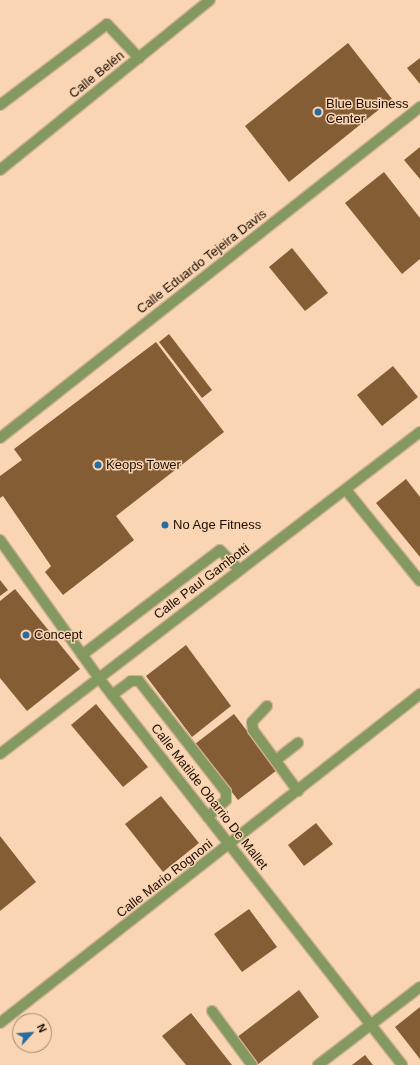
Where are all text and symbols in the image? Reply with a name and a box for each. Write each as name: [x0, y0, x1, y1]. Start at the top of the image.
street label: Calle Belén: [66, 48, 128, 102]
place label: Blue Business Center: [326, 97, 408, 128]
marker: Blue Business Center: [313, 107, 323, 117]
street label: Calle Eduardo Tejeira Davis: [134, 206, 270, 318]
place label: Keops Tower: [106, 457, 181, 473]
marker: Keops Tower: [93, 460, 103, 470]
place label: No Age Fitness: [173, 517, 262, 533]
marker: No Age Fitness: [160, 520, 170, 530]
street label: Calle Paul Gambotti: [151, 541, 253, 623]
place label: Concept: [34, 627, 82, 643]
marker: Concept: [21, 630, 31, 640]
street label: Calle Matilde Obarrio De Mallet: [147, 721, 271, 873]
street label: Calle Mario Rognoni: [114, 837, 216, 921]
north arrow: [12, 1013, 52, 1053]
text: N: [35, 1022, 49, 1034]

